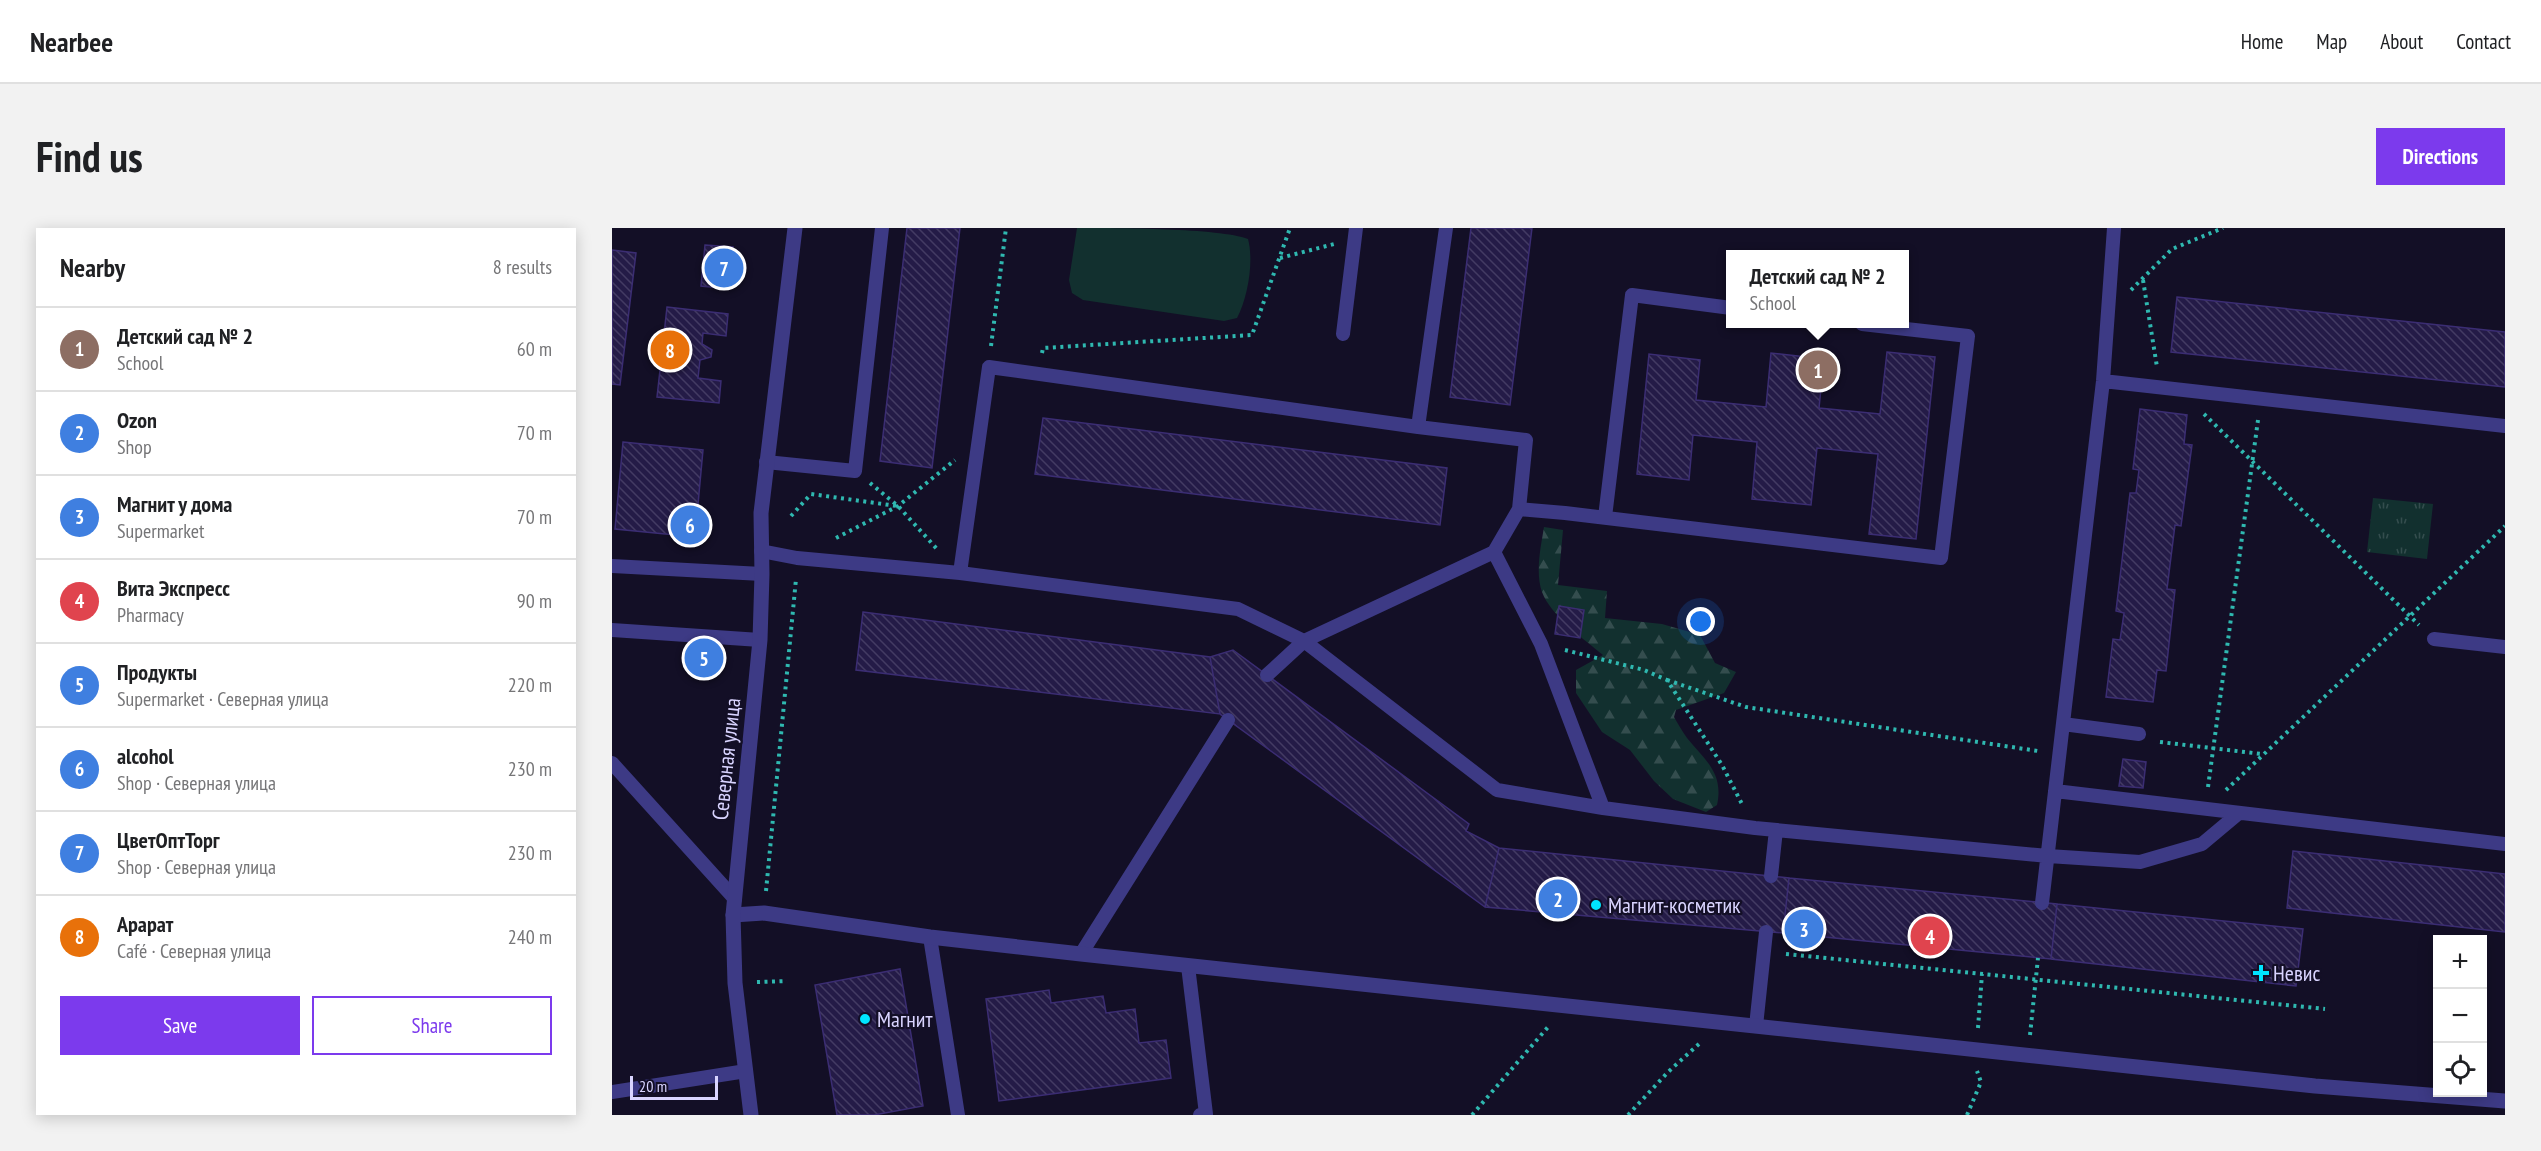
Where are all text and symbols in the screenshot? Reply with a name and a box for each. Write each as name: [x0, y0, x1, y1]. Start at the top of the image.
text: Nearbee: [30, 23, 113, 60]
text: Home: [2241, 28, 2283, 55]
text: Map: [2316, 28, 2347, 55]
text: About: [2380, 28, 2423, 55]
text: Contact: [2456, 28, 2511, 55]
button: Directions: [2376, 128, 2505, 185]
text: Find us: [36, 129, 143, 184]
pin: 7: [704, 246, 744, 291]
popup: [1726, 250, 1909, 328]
text: Nearby: [60, 251, 125, 284]
text: 8 results: [493, 254, 552, 280]
text: Детский сад № 2: [1750, 262, 1885, 290]
text: School: [1750, 290, 1796, 316]
text: Детский сад № 2: [117, 322, 253, 350]
pin: 8: [650, 328, 690, 372]
text: 1: [75, 336, 84, 362]
text: 60 m: [517, 336, 552, 362]
pin: 1: [1798, 348, 1838, 392]
text: School: [117, 350, 163, 376]
text: Ozon: [117, 406, 157, 434]
text: 2: [75, 420, 84, 446]
text: 70 m: [517, 420, 552, 446]
text: Shop: [117, 434, 152, 460]
text: Магнит у дома: [117, 490, 232, 518]
pin: 6: [670, 502, 710, 548]
text: 3: [75, 504, 84, 530]
text: 70 m: [517, 504, 552, 530]
text: Supermarket: [117, 518, 205, 544]
text: Вита Экспресс: [117, 574, 230, 602]
text: 4: [75, 588, 84, 614]
text: 90 m: [517, 588, 552, 614]
text: Pharmacy: [117, 602, 184, 628]
your location: [1686, 607, 1715, 636]
pin: 5: [684, 636, 724, 680]
text: Продукты: [117, 658, 197, 686]
text: 5: [75, 672, 84, 698]
text: 220 m: [508, 672, 552, 698]
text: Supermarket · Северная улица: [117, 686, 329, 712]
street label: Северная улица: [706, 697, 746, 821]
text: alcohol: [117, 742, 174, 770]
text: 6: [75, 756, 84, 782]
text: 230 m: [508, 756, 552, 782]
text: Shop · Северная улица: [117, 770, 276, 796]
text: ЦветОптТорг: [117, 826, 220, 854]
text: 7: [75, 840, 84, 866]
text: 230 m: [508, 840, 552, 866]
text: Shop · Северная улица: [117, 854, 276, 880]
pin: 2: [1538, 876, 1578, 922]
place label: Магнит-косметик: [1608, 891, 1741, 919]
marker: Магнит-косметик: [1589, 898, 1603, 912]
pin: 3: [1784, 906, 1824, 952]
text: Арарат: [117, 910, 173, 938]
pin: 4: [1910, 914, 1950, 958]
text: 8: [75, 924, 84, 950]
text: 240 m: [508, 924, 552, 950]
map controls: [2433, 935, 2487, 1097]
button: +: [2433, 935, 2487, 989]
text: Café · Северная улица: [117, 938, 271, 964]
place label: Невис: [2273, 959, 2320, 987]
marker: Невис: [2254, 966, 2268, 980]
button: −: [2433, 989, 2487, 1043]
button: Save: [60, 996, 300, 1055]
button: Share: [312, 996, 552, 1055]
place label: Магнит: [877, 1005, 934, 1033]
marker: Магнит: [858, 1012, 872, 1026]
button: locate: [2433, 1043, 2487, 1097]
scale bar: [630, 1073, 718, 1100]
text: 20 m: [639, 1076, 667, 1096]

